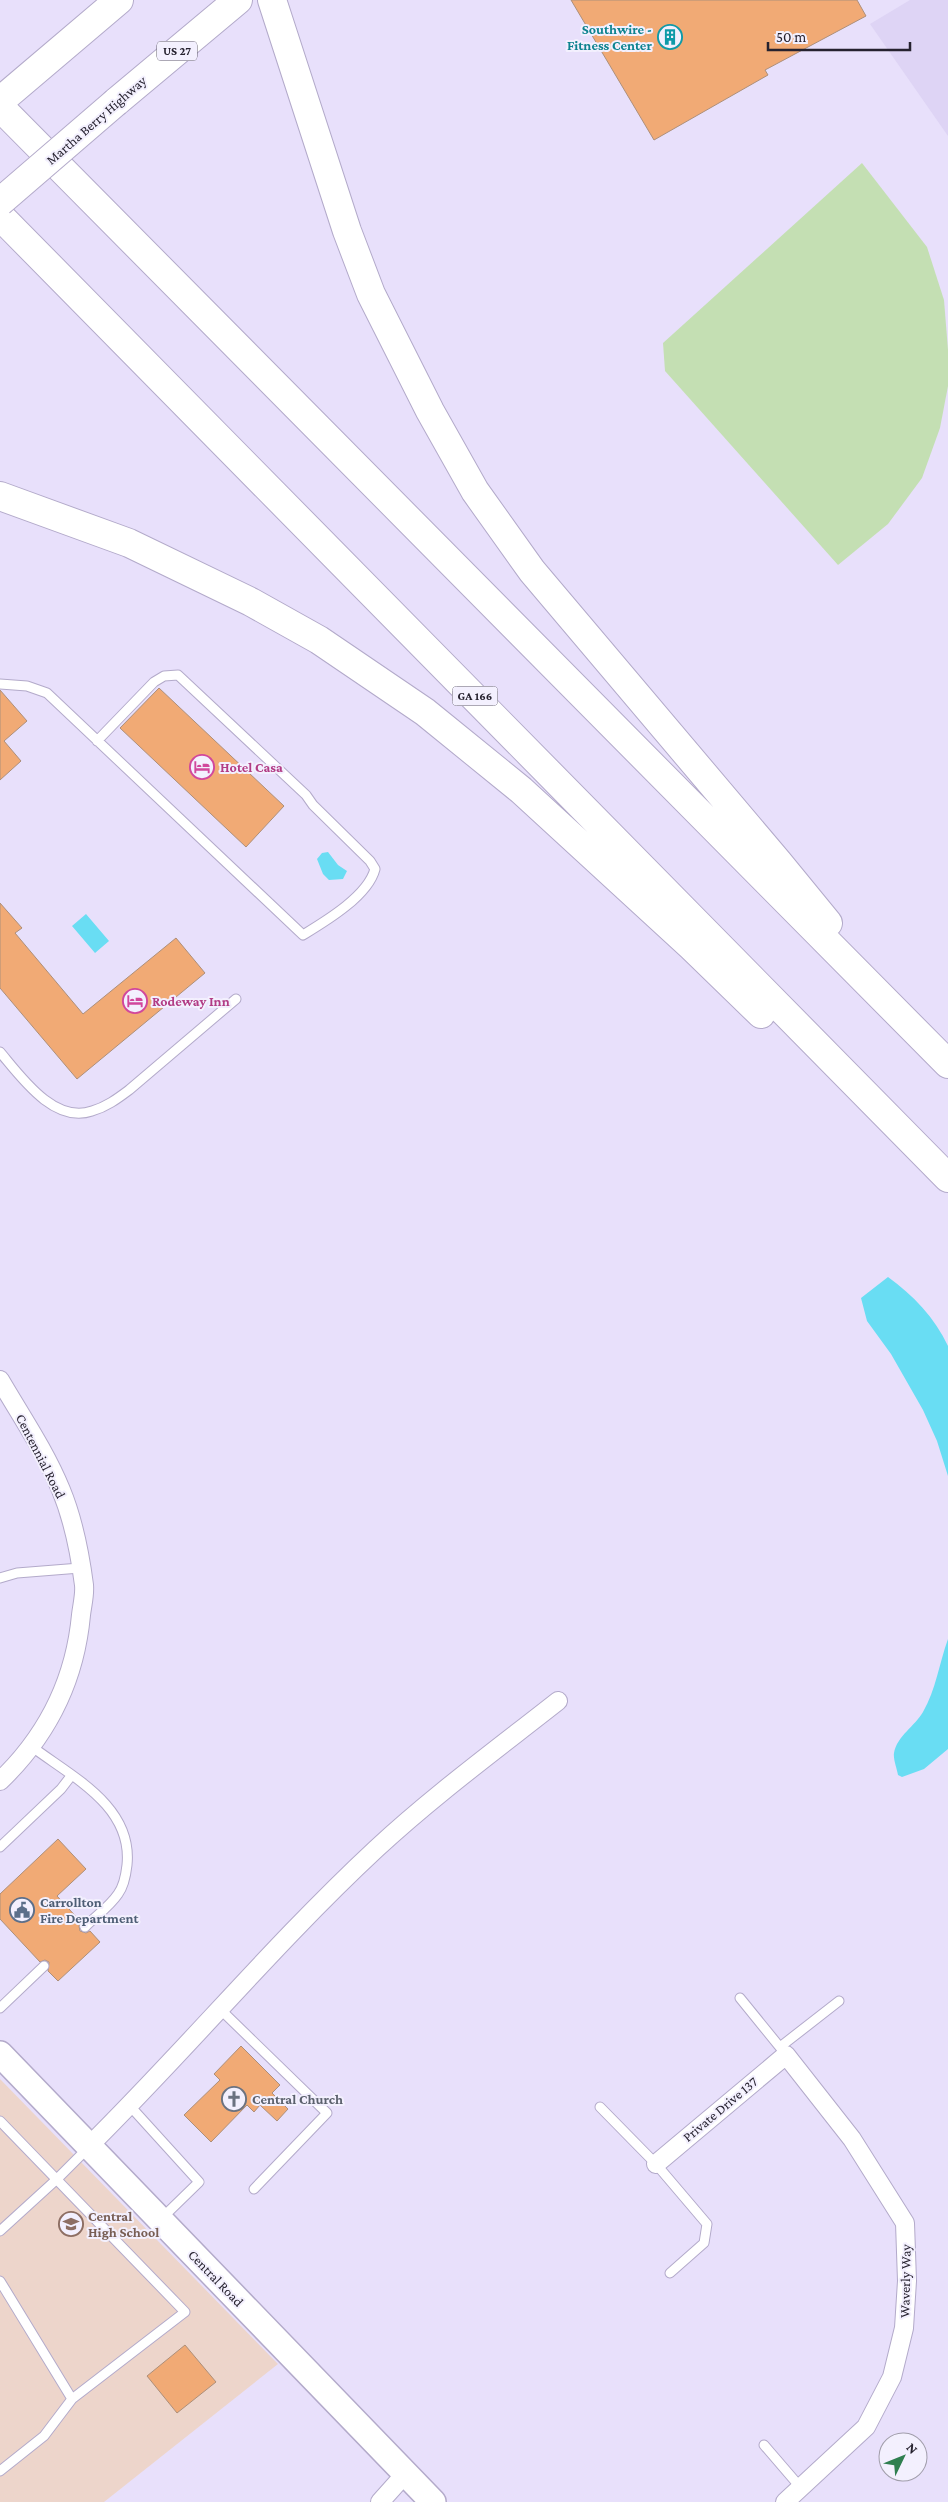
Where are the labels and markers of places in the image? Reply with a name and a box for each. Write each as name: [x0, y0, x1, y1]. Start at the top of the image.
place label: Southwire - Fitness Center: [567, 21, 652, 53]
building icon: Southwire - Fitness Center: [657, 24, 683, 50]
hotel icon: Hotel Casa: [189, 754, 215, 780]
place label: Hotel Casa: [220, 759, 283, 775]
hotel icon: Rodeway Inn: [122, 988, 148, 1014]
place label: Rodeway Inn: [152, 993, 230, 1009]
place label: Carrollton Fire Department: [40, 1894, 139, 1926]
public building icon: Carrollton Fire Department: [9, 1897, 35, 1923]
church icon: Central Church: [221, 2086, 247, 2112]
place label: Central Church: [252, 2091, 343, 2107]
place label: Central High School: [88, 2208, 159, 2240]
school or university icon: Central High School: [58, 2211, 84, 2237]

